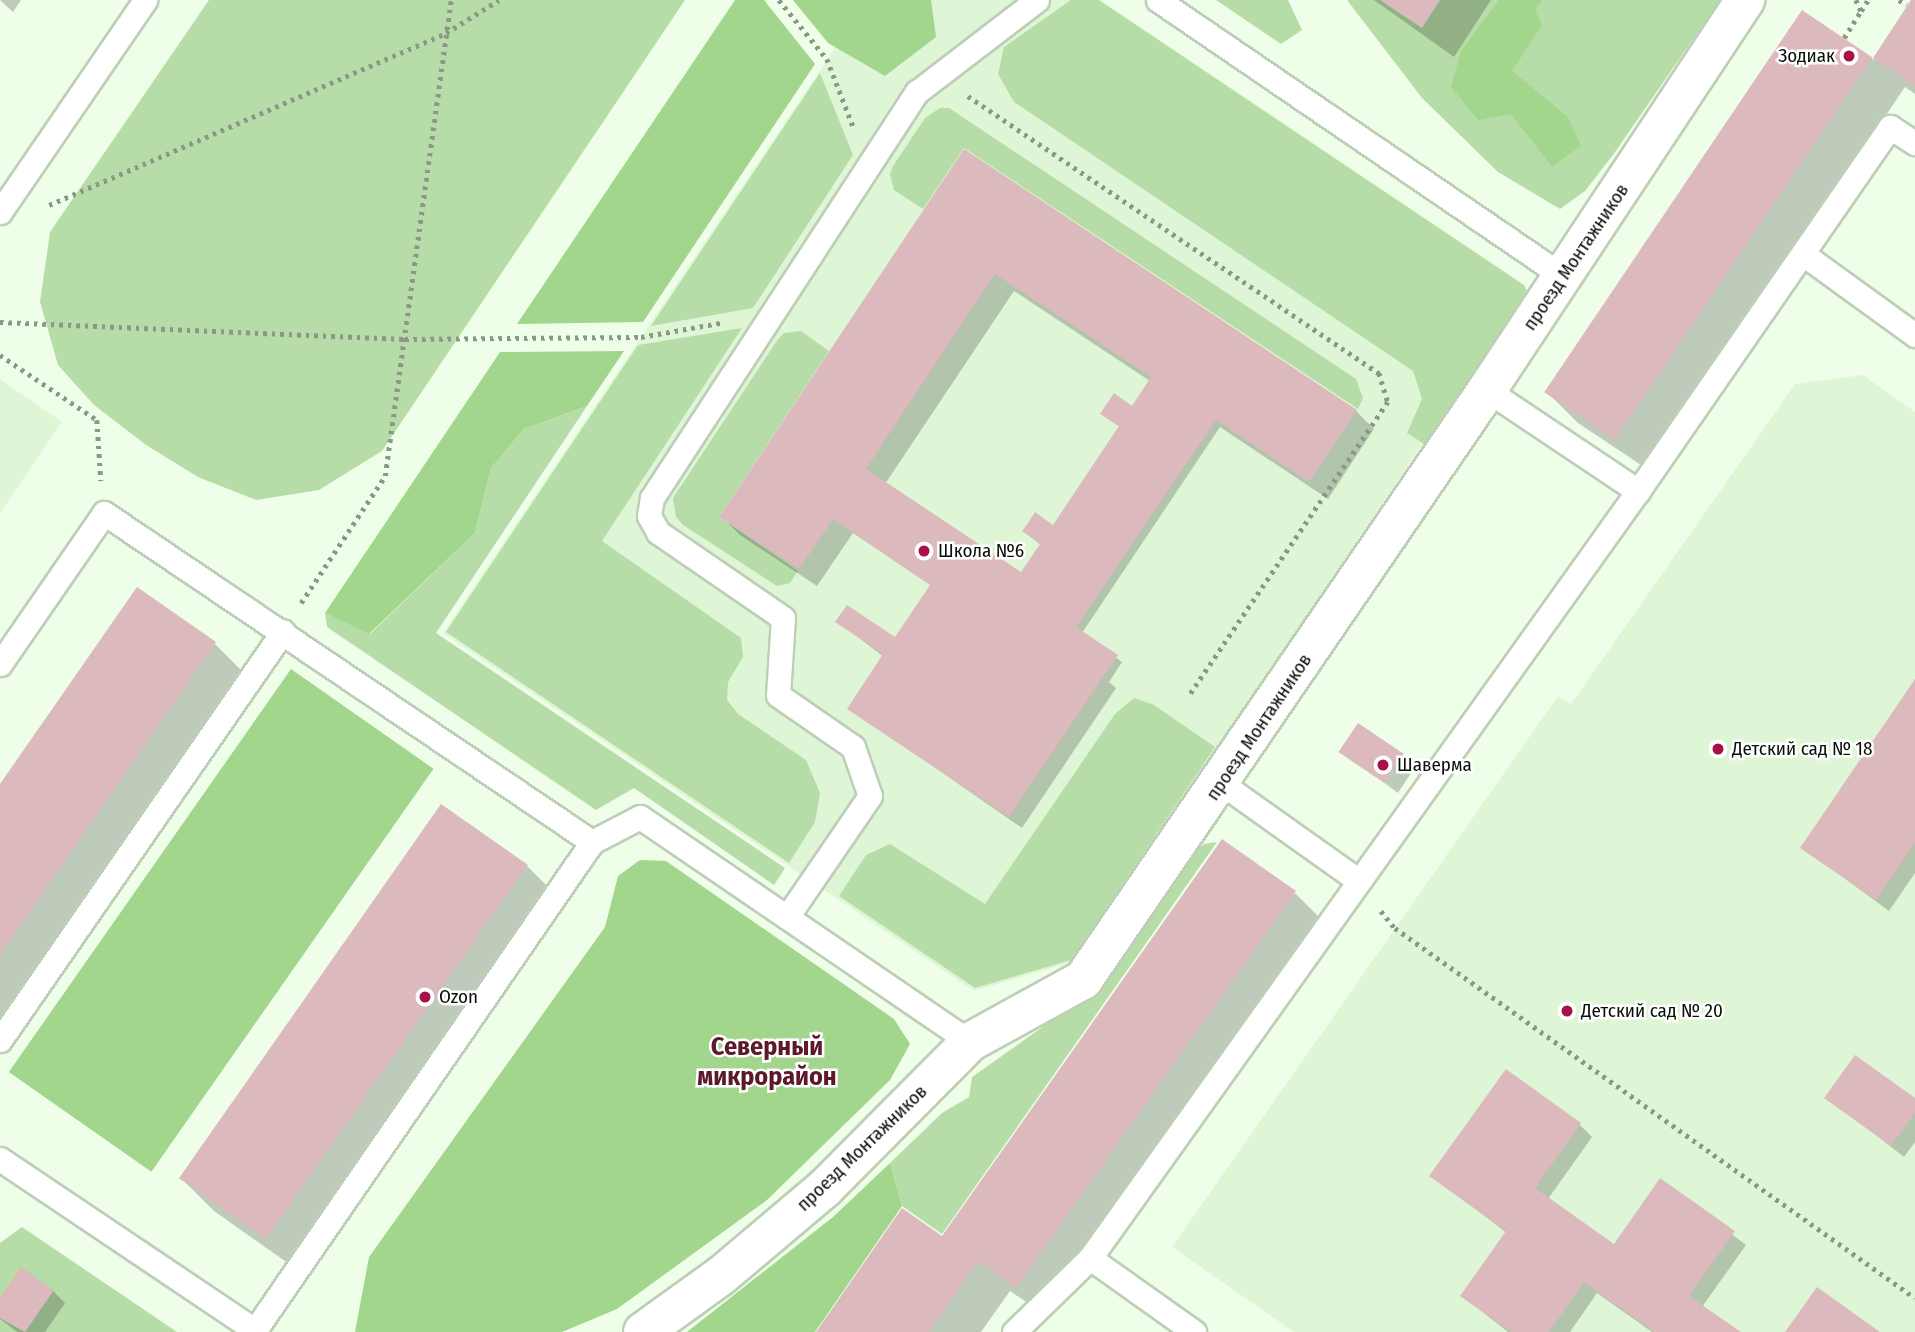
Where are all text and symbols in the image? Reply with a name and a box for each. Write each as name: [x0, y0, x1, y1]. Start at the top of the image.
place label: Зодиак: [1778, 45, 1835, 67]
marker: Зодиак: [1841, 48, 1857, 64]
street label: проезд Монтажников: [1518, 179, 1634, 335]
place label: Школа №6: [938, 540, 1024, 562]
marker: Школа №6: [916, 543, 932, 559]
street label: проезд Монтажников: [1201, 649, 1317, 805]
place label: Детский сад № 18: [1732, 738, 1872, 760]
marker: Детский сад № 18: [1710, 741, 1726, 757]
place label: Шаверма: [1397, 754, 1472, 776]
marker: Шаверма: [1375, 757, 1391, 773]
place label: Ozon: [439, 986, 478, 1008]
marker: Ozon: [417, 989, 433, 1005]
place label: Детский сад № 20: [1581, 1000, 1723, 1022]
marker: Детский сад № 20: [1559, 1003, 1575, 1019]
district label: Северный микрорайон: [697, 1031, 837, 1092]
street label: проезд Монтажников: [792, 1080, 932, 1216]

